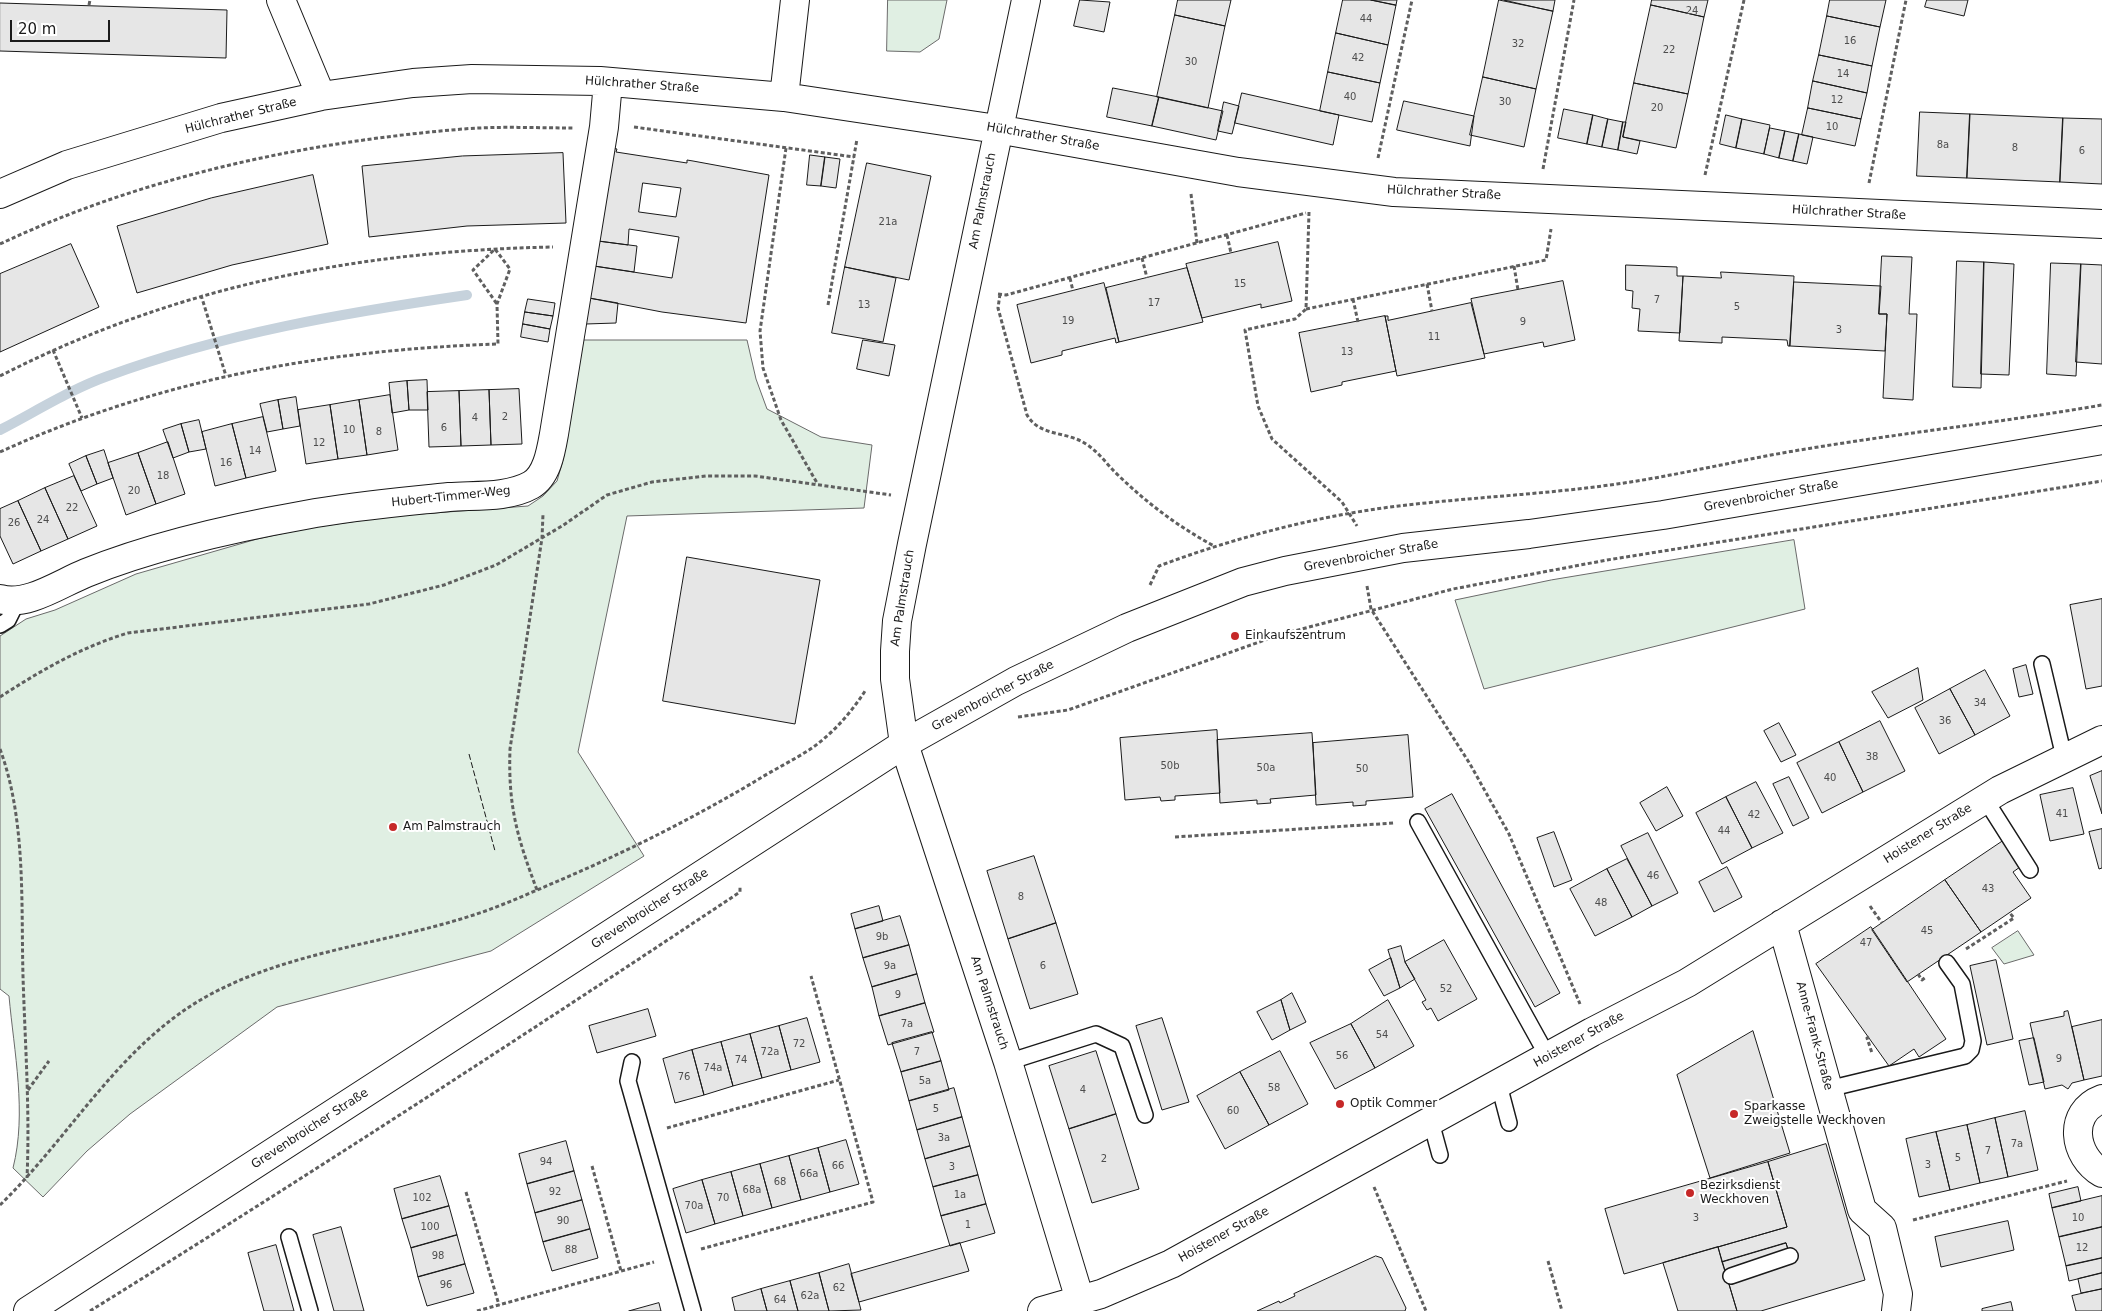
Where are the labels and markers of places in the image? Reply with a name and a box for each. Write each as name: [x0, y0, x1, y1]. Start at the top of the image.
place label: Einkaufszentrum: [1245, 629, 1346, 643]
marker: Einkaufszentrum: [1229, 630, 1241, 642]
place label: Am Palmstrauch: [403, 820, 501, 834]
marker: Am Palmstrauch: [387, 821, 399, 833]
place label: Optik Commer: [1350, 1097, 1437, 1111]
marker: Optik Commer: [1334, 1098, 1346, 1110]
place label: Sparkasse Zweigstelle Weckhoven: [1744, 1100, 1886, 1128]
marker: Sparkasse Zweigstelle Weckhoven: [1728, 1108, 1740, 1120]
place label: Bezirksdienst Weckhoven: [1700, 1179, 1780, 1207]
marker: Bezirksdienst Weckhoven: [1684, 1187, 1696, 1199]

